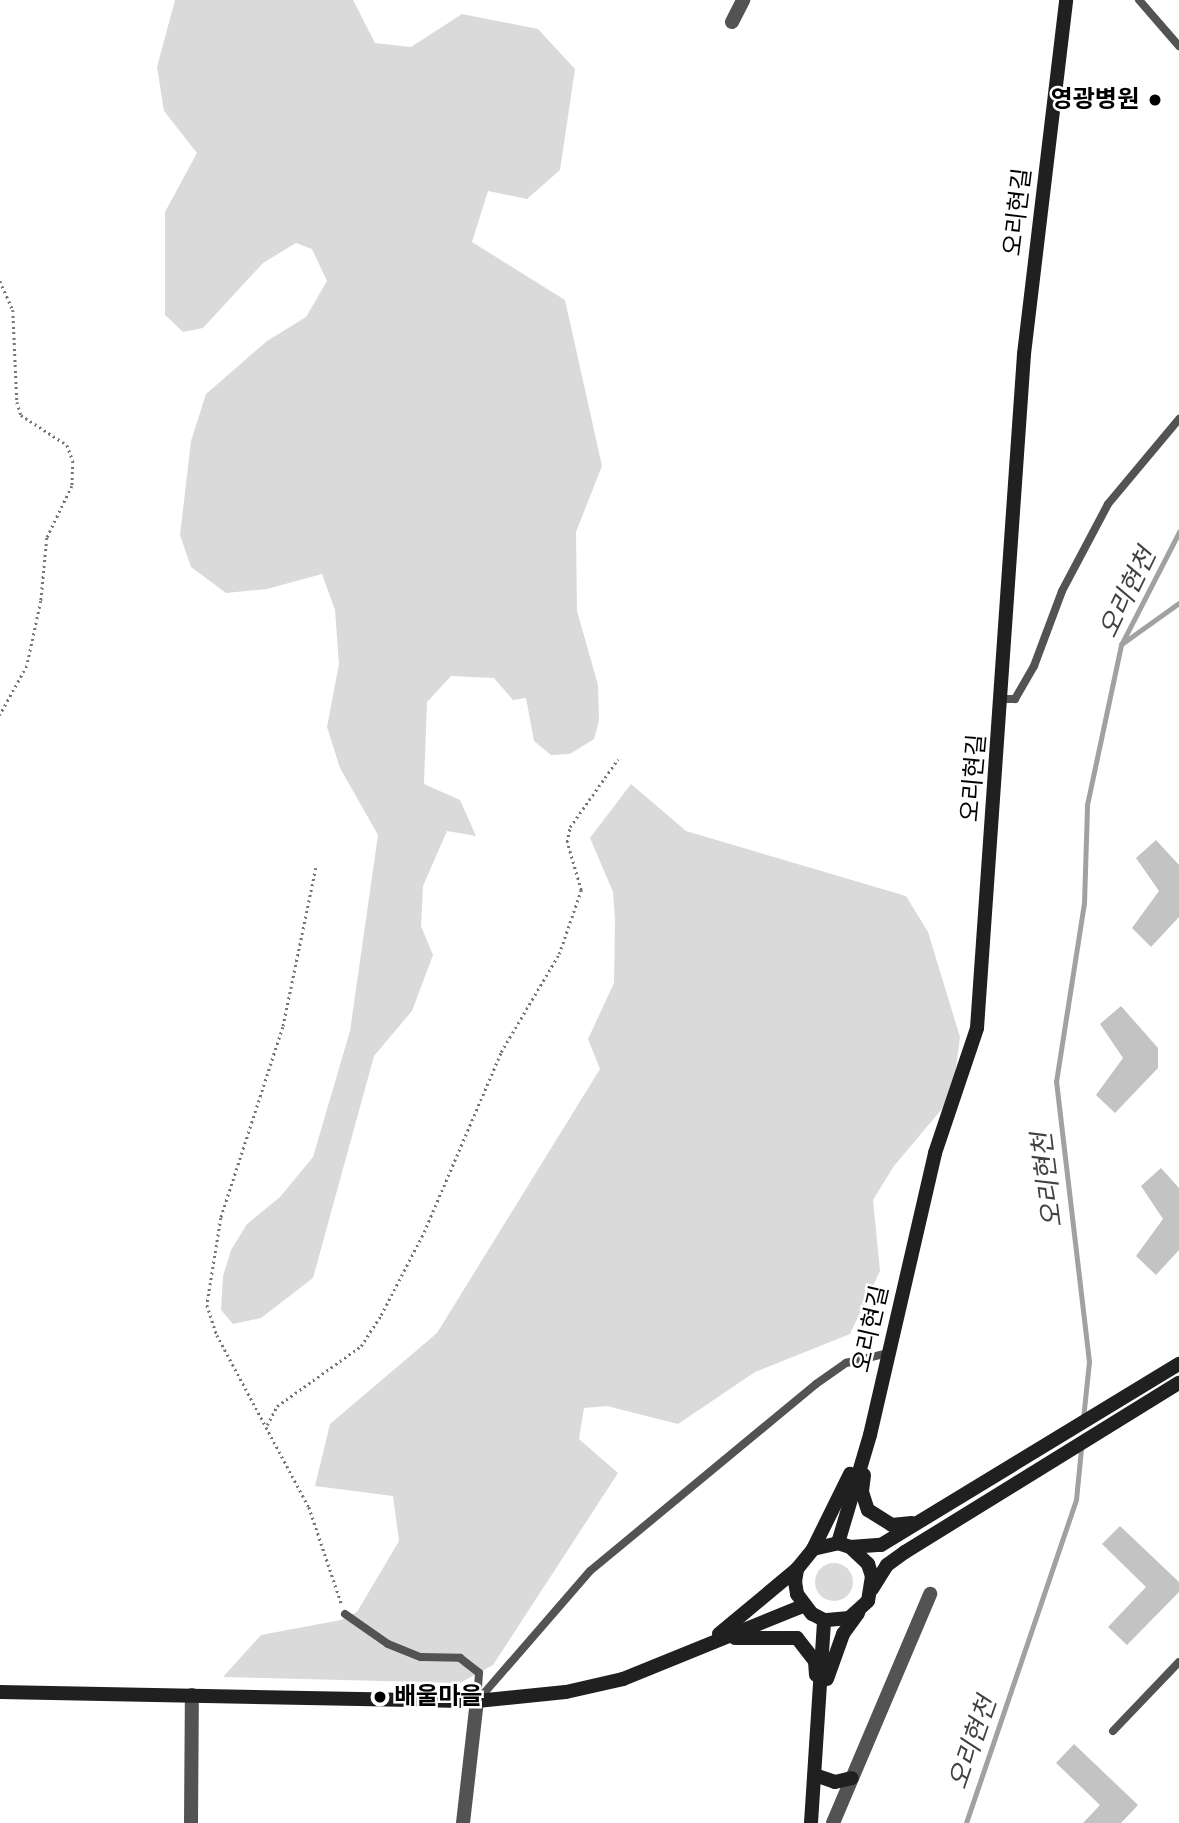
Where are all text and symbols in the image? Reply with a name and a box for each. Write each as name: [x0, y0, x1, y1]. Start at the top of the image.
place label: 영광병원: [1051, 86, 1139, 114]
marker: 영광병원: [1145, 90, 1165, 110]
street label: 오리현길: [998, 166, 1038, 258]
water label: 오리현천: [1093, 543, 1163, 643]
street label: 오리현길: [956, 733, 992, 823]
water label: 오리현천: [1027, 1131, 1069, 1229]
street label: 오리현길: [847, 1283, 895, 1375]
place label: 배울마을: [394, 1683, 482, 1711]
marker: 배울마을: [372, 1689, 388, 1705]
water label: 오리현천: [943, 1693, 1003, 1793]

